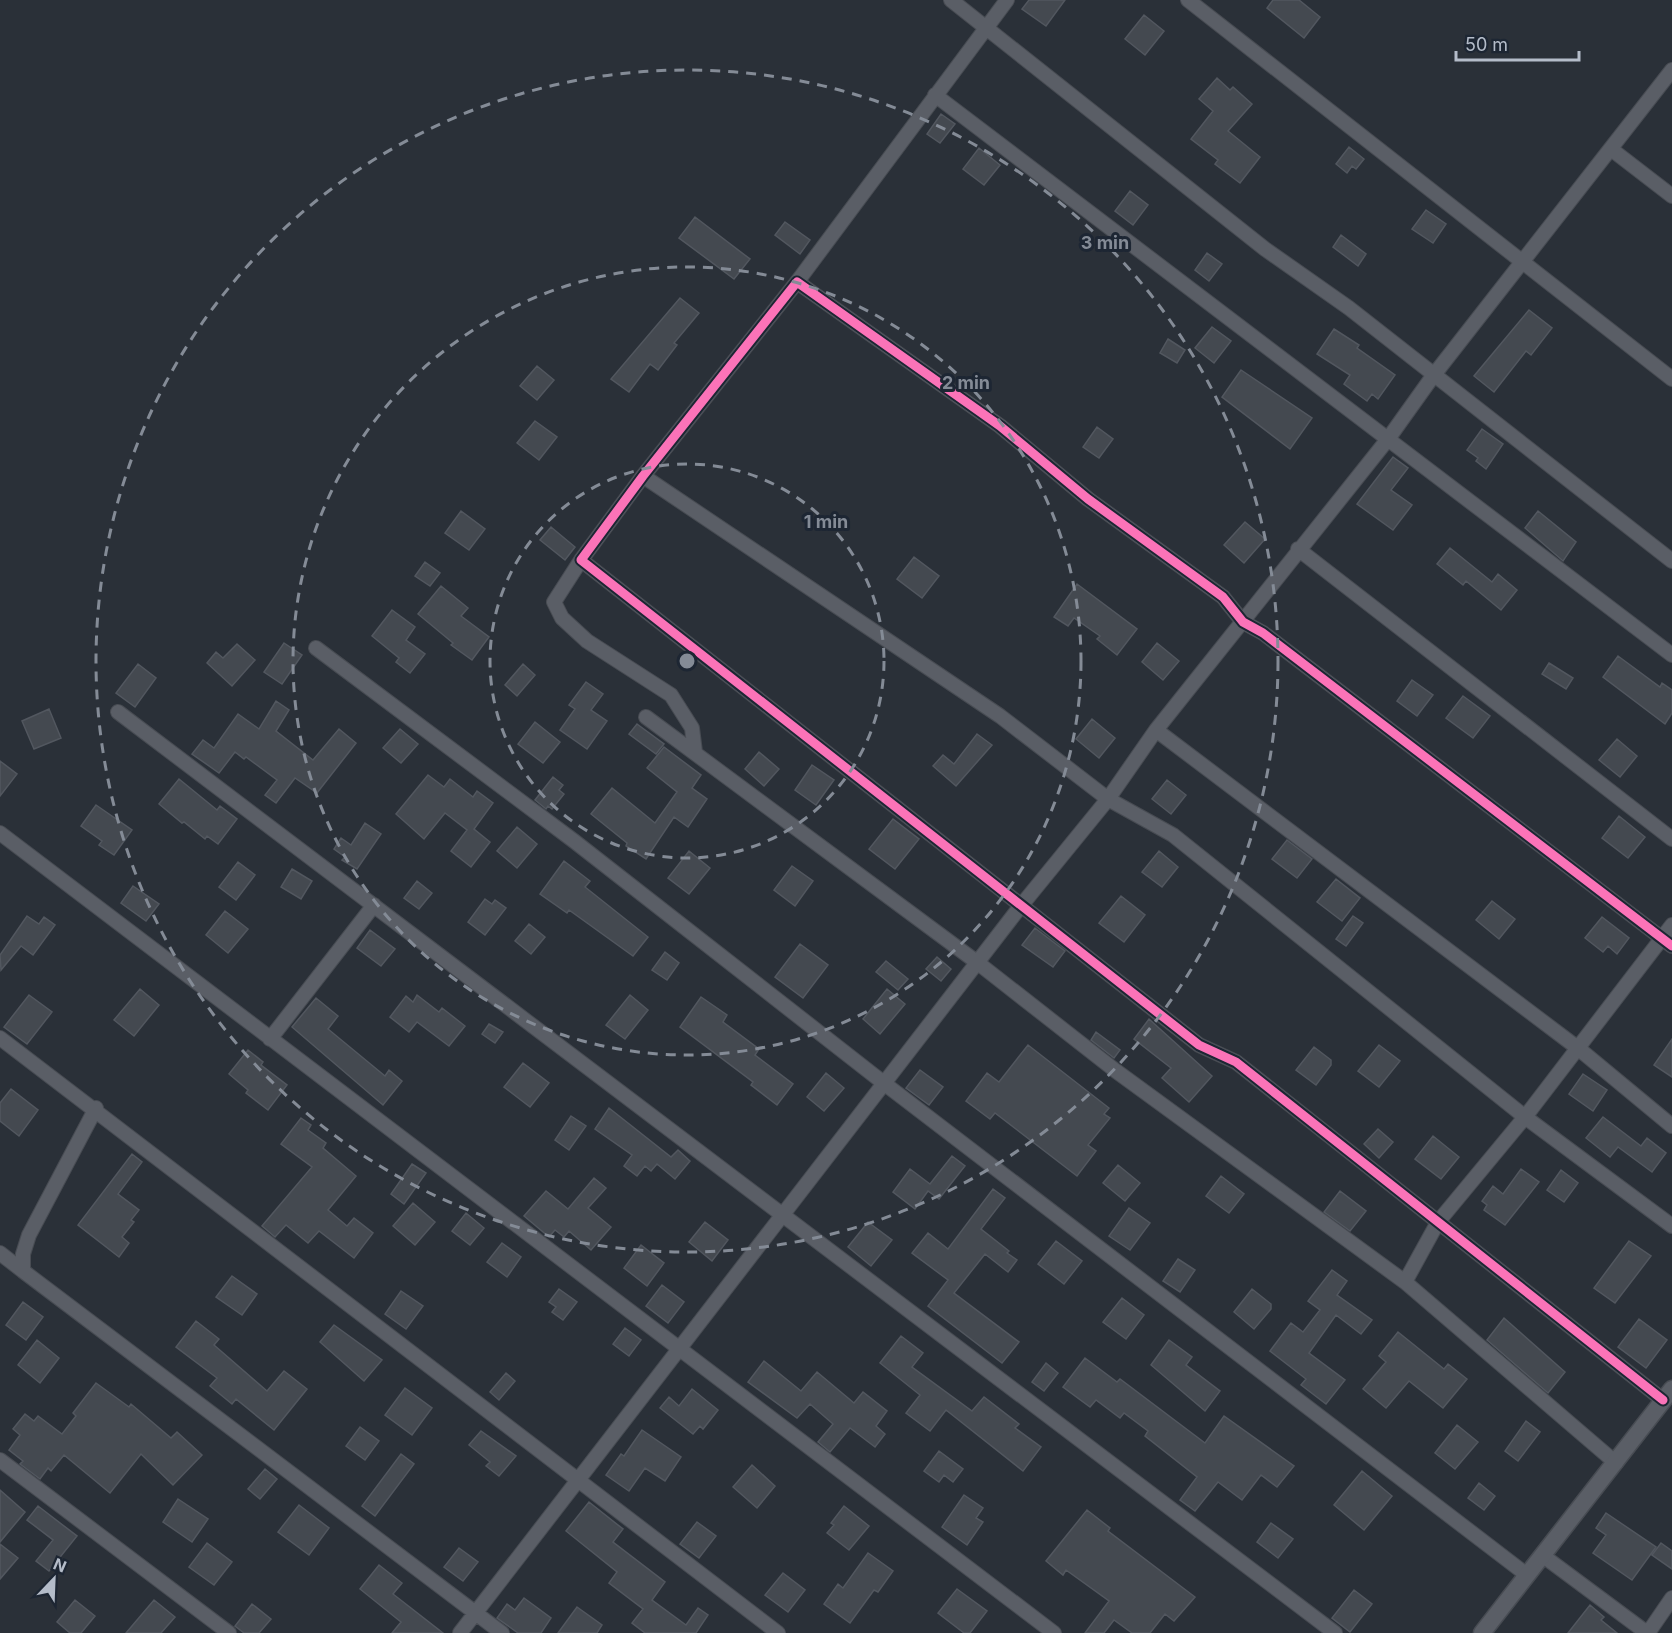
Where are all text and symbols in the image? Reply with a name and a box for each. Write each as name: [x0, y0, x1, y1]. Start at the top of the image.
scale bar: [1456, 24, 1579, 62]
text: 50 m: [1465, 34, 1508, 55]
text: 3 min: [1081, 232, 1129, 253]
text: 2 min: [942, 372, 990, 393]
text: 1 min: [804, 511, 848, 532]
centre of rings: [677, 651, 697, 671]
north arrow: [24, 1549, 84, 1609]
text: N: [50, 1554, 69, 1577]

